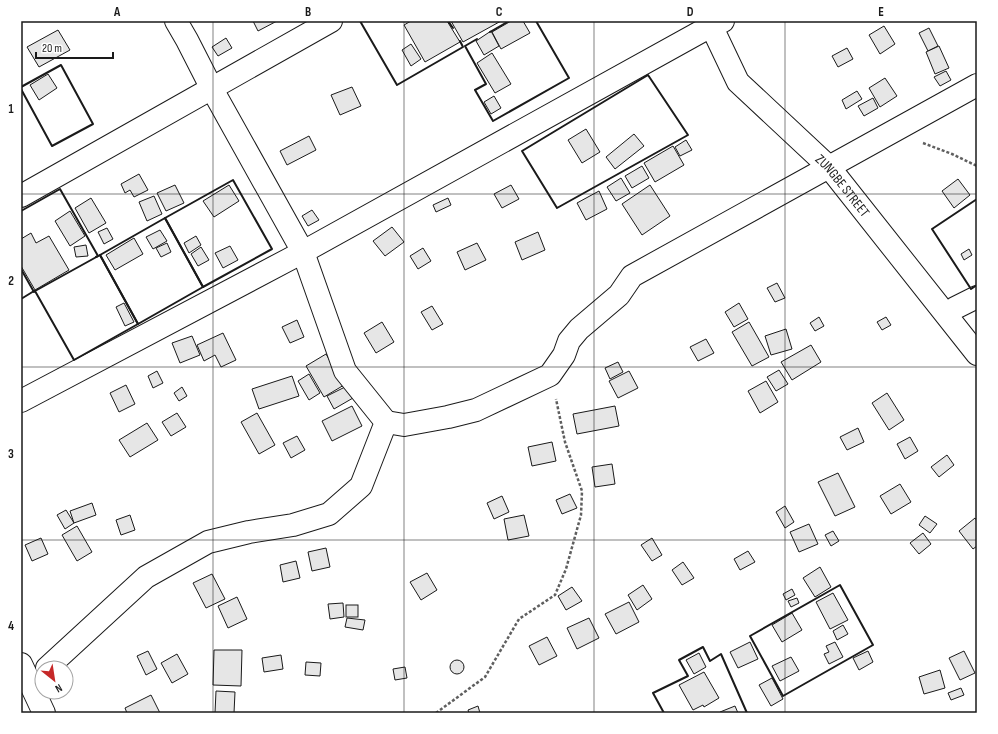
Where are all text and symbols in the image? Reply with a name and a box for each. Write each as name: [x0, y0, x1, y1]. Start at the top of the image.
text: A: [113, 4, 121, 20]
text: B: [305, 4, 311, 20]
text: C: [496, 4, 503, 20]
text: D: [687, 4, 694, 20]
text: E: [878, 4, 884, 20]
scale bar: [36, 34, 113, 60]
text: 20 m: [42, 41, 62, 56]
text: 1: [8, 101, 14, 117]
street label: ZUNGBE STREET: [812, 150, 874, 220]
text: 2: [8, 273, 14, 289]
text: 3: [8, 446, 14, 462]
text: 4: [8, 618, 14, 634]
north arrow: [34, 660, 74, 700]
text: N: [53, 681, 65, 695]

